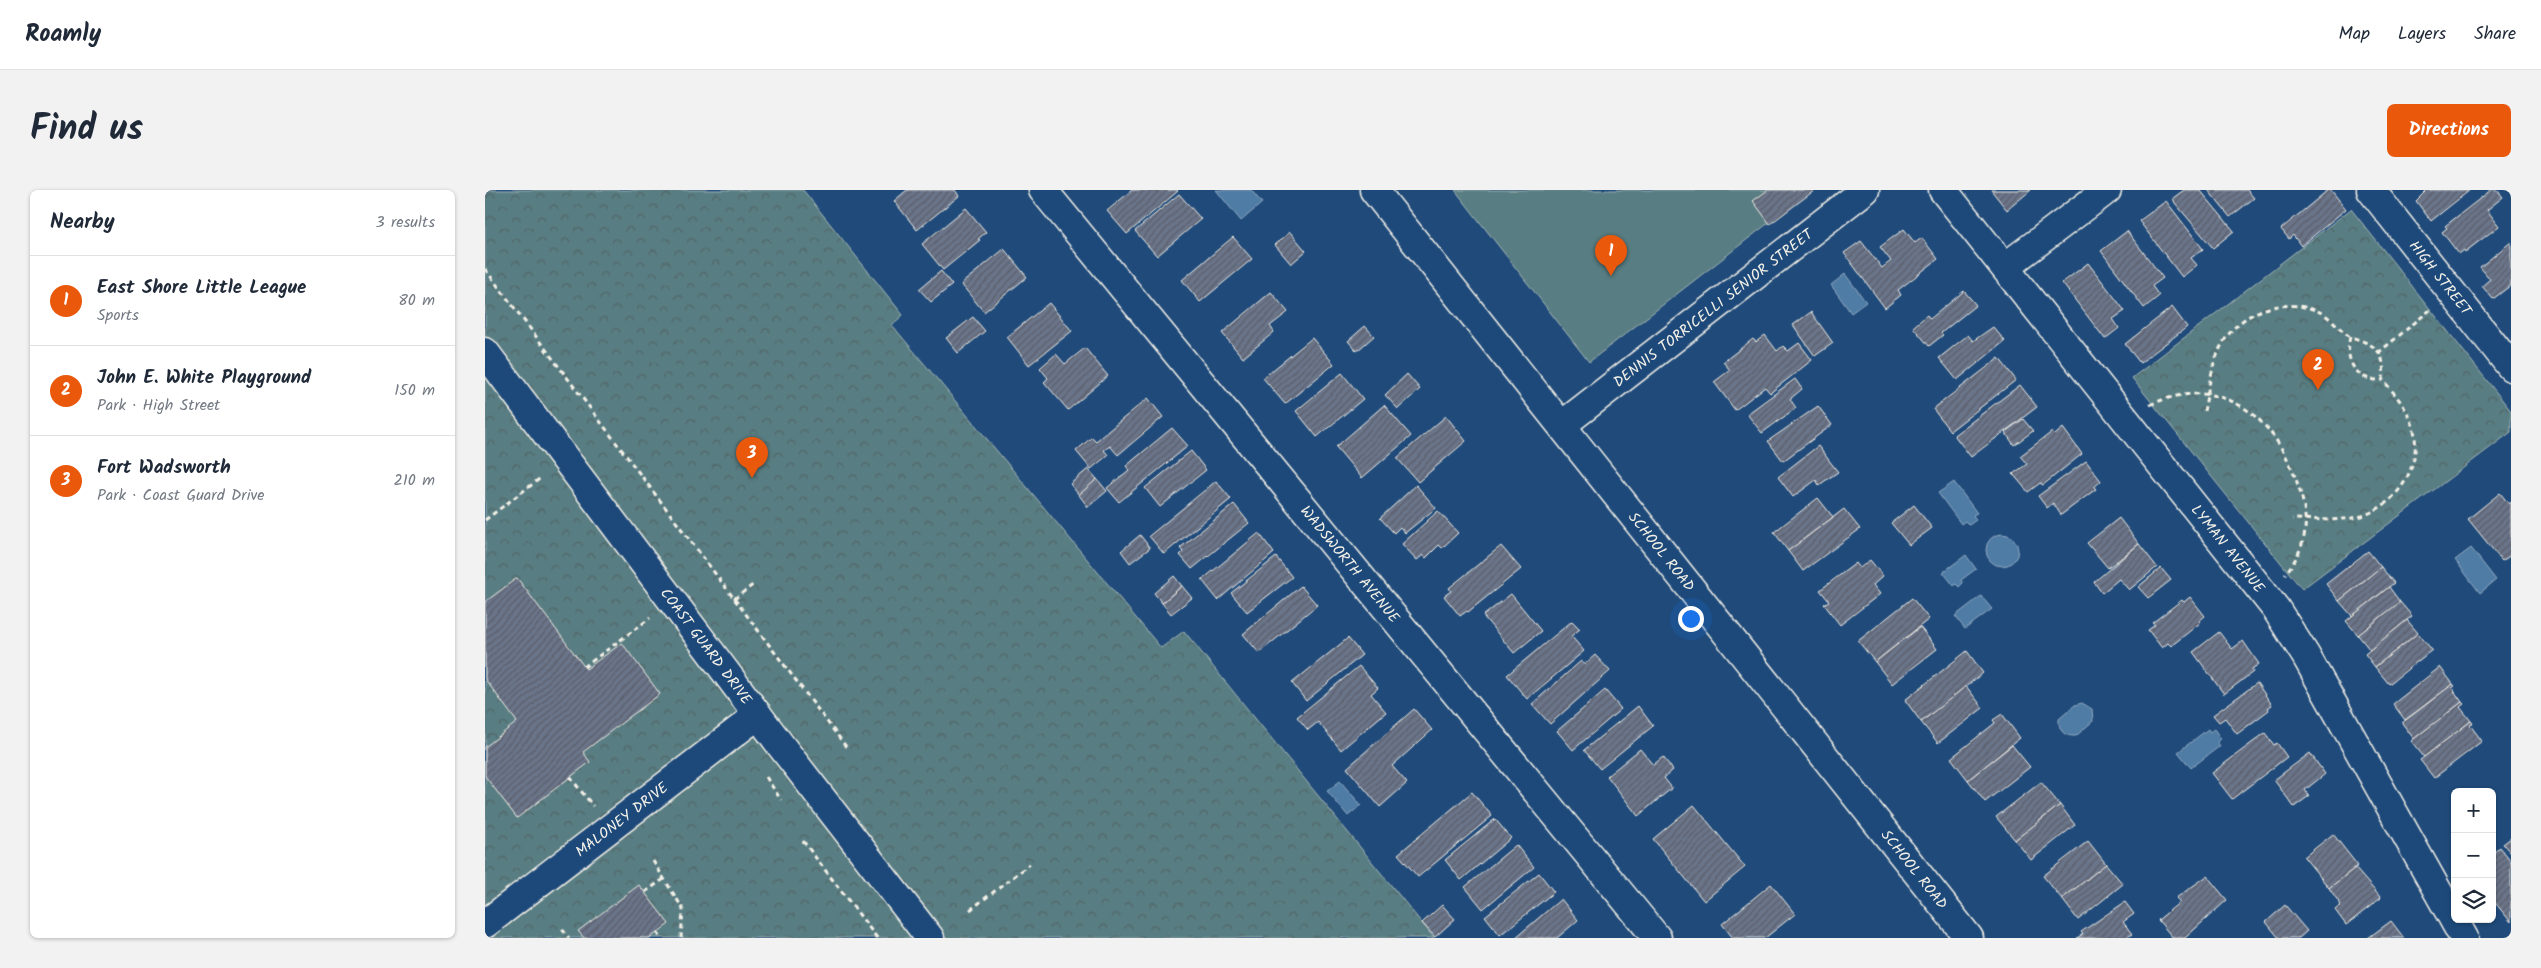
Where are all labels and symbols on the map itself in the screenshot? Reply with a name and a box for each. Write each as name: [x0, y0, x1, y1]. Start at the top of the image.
street label: DENNIS TORRICELLI SENIOR STREET: [1608, 222, 1820, 394]
pin: 1: [1595, 235, 1627, 276]
street label: HIGH STREET: [2402, 236, 2478, 323]
pin: 2: [2302, 349, 2334, 390]
pin: 3: [736, 437, 768, 478]
street label: LYMAN AVENUE: [2184, 500, 2271, 600]
street label: WADSWORTH AVENUE: [1294, 501, 1406, 630]
street label: SCHOOL ROAD: [1621, 507, 1700, 598]
street label: COAST GUARD DRIVE: [653, 583, 758, 711]
your location: [1678, 606, 1704, 632]
street label: MALONEY DRIVE: [570, 776, 675, 864]
street label: SCHOOL ROAD: [1874, 825, 1953, 915]

